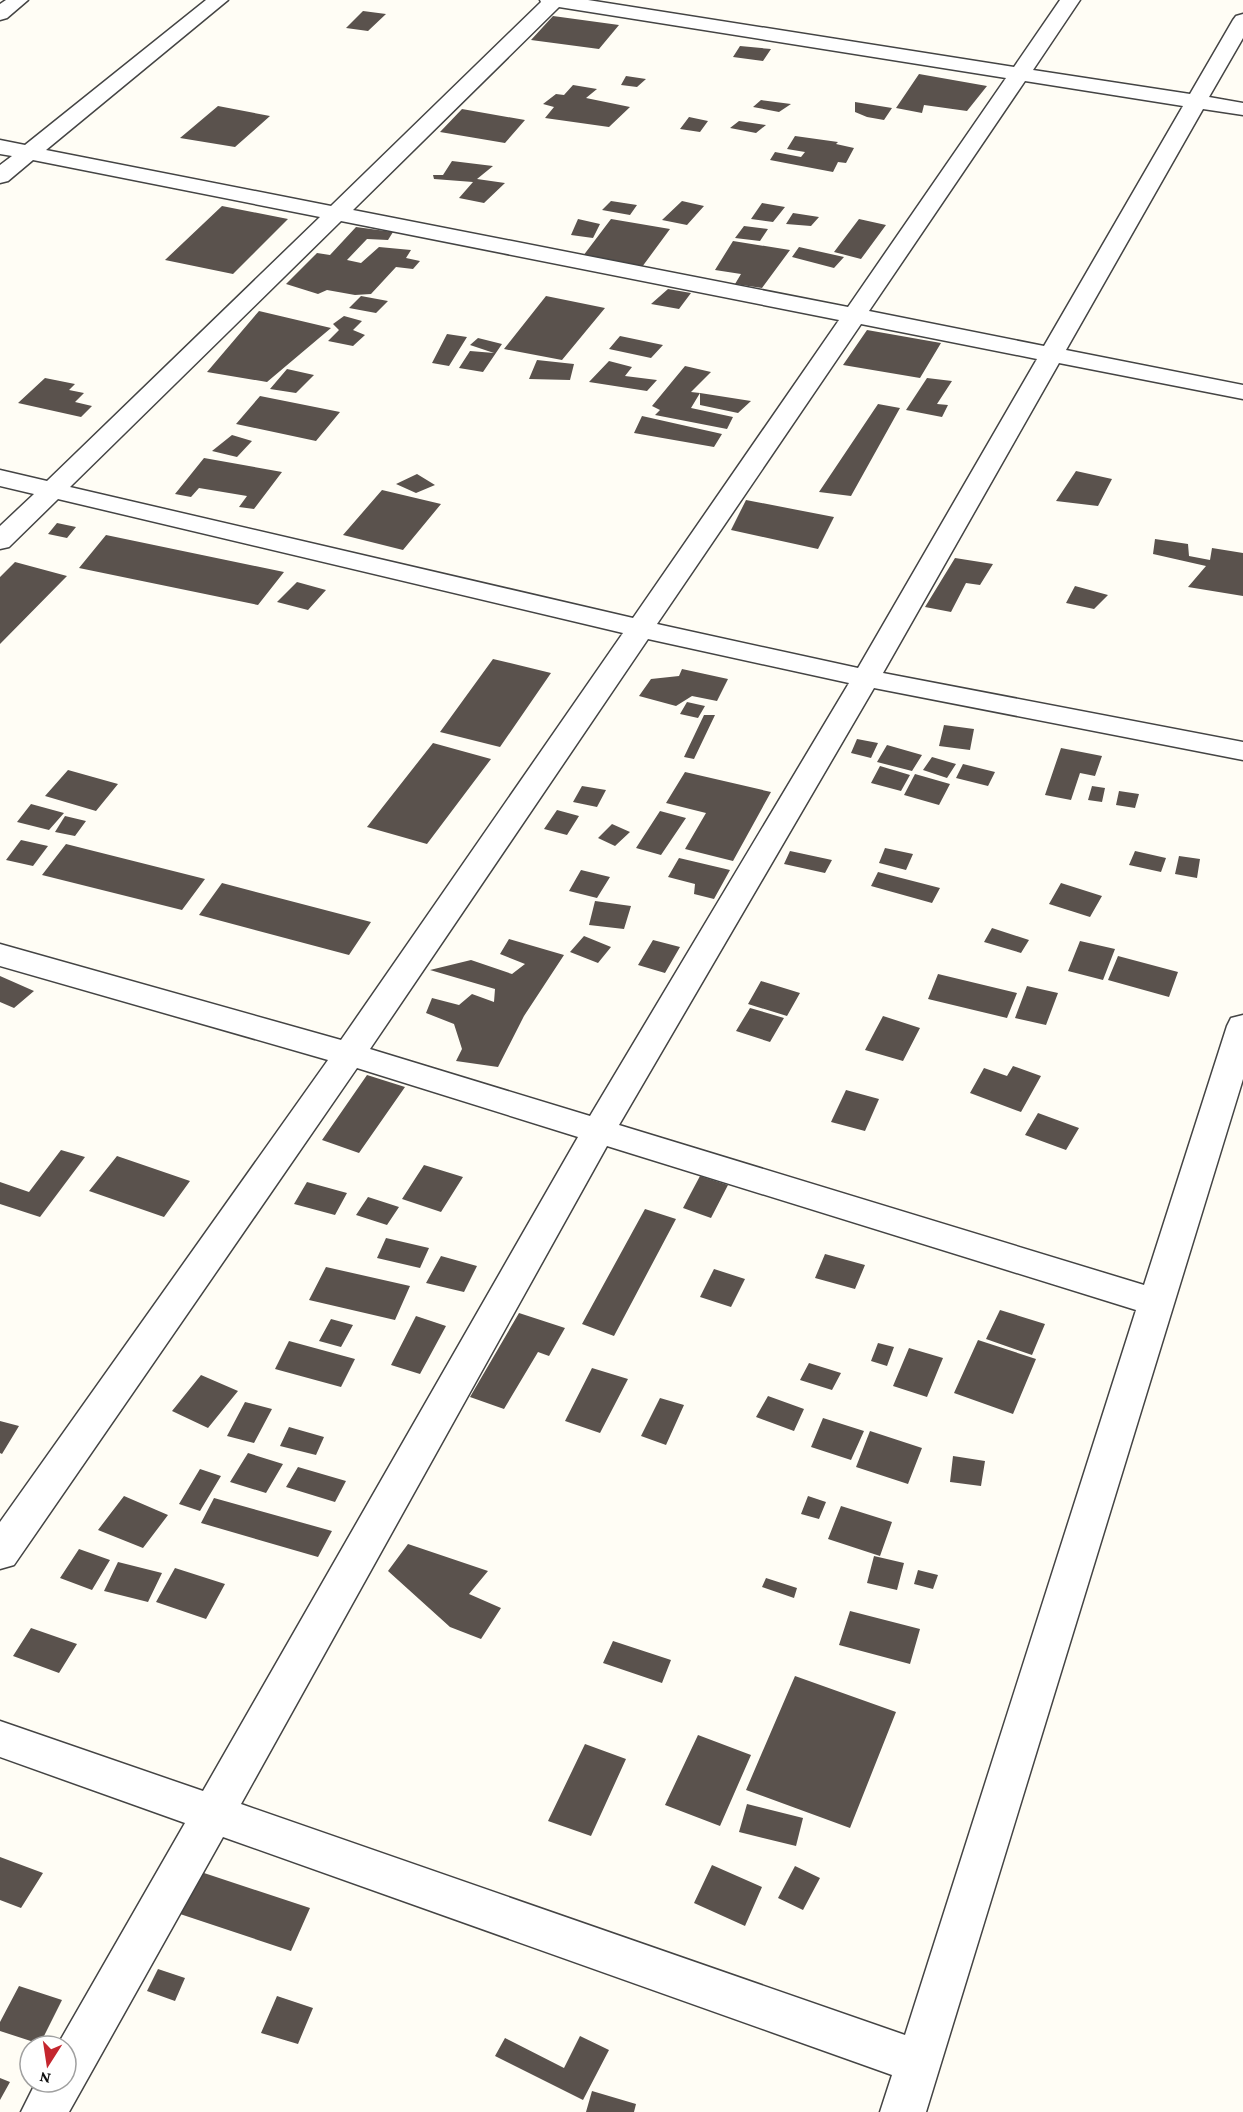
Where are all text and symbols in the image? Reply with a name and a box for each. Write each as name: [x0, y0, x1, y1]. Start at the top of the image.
north arrow: [18, 2034, 78, 2094]
text: N: [38, 2069, 52, 2088]

